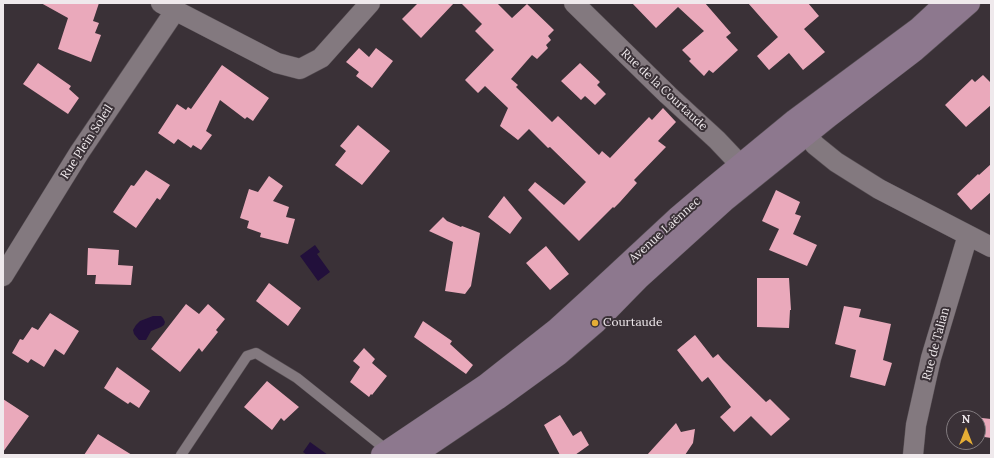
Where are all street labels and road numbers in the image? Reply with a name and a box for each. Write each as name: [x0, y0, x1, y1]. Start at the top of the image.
street label: Rue de la Courtaude: [618, 46, 710, 134]
street label: Rue Plein Soleil: [58, 102, 116, 182]
street label: Avenue Laënnec: [626, 194, 704, 266]
street label: Rue de Talian: [919, 306, 953, 382]

